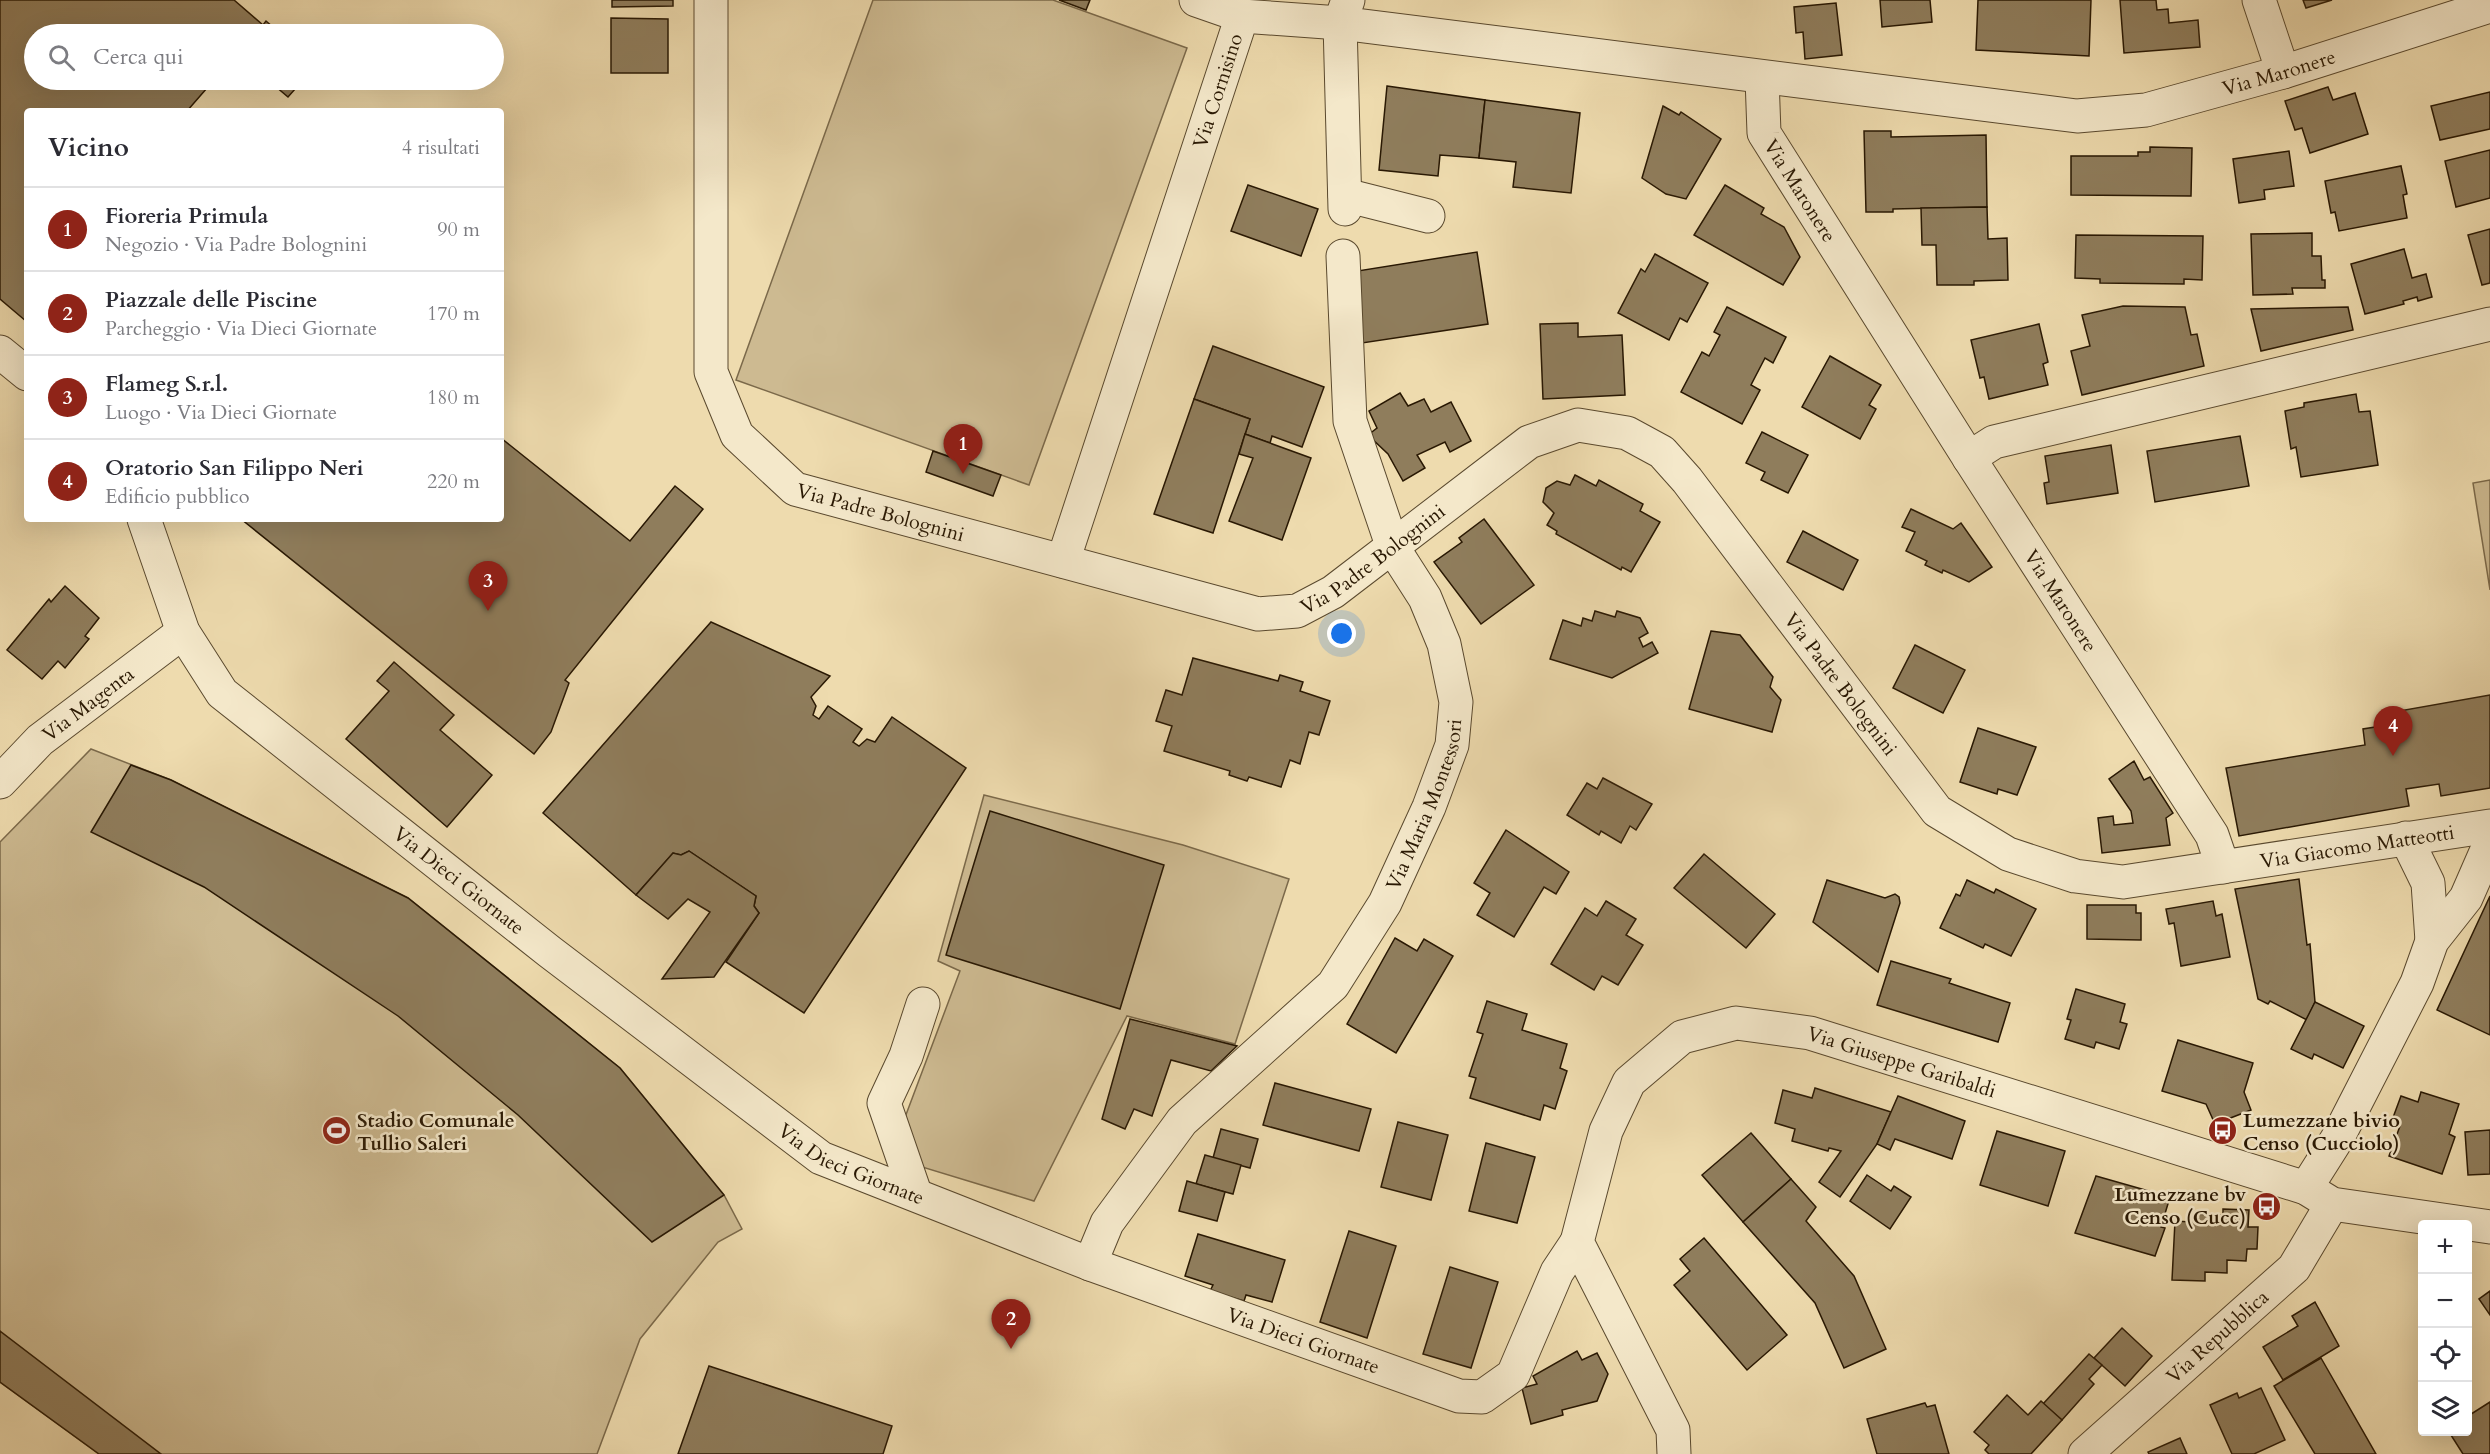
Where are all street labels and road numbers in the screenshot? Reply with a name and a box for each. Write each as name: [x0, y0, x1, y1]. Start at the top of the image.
street label: Via Cornisino: [1186, 30, 1249, 152]
street label: Via Maronere: [2219, 43, 2339, 102]
street label: Via Maronere: [1757, 134, 1842, 247]
street label: Via Padre Bolognini: [793, 477, 968, 548]
street label: Via Padre Bolognini: [1296, 498, 1451, 621]
street label: Via Maronere: [2018, 545, 2104, 657]
street label: Via Padre Bolognini: [1778, 607, 1904, 762]
street label: Via Magenta: [37, 661, 140, 748]
street label: Via Maria Montessori: [1380, 717, 1468, 895]
street label: Via Giacomo Matteotti: [2258, 819, 2456, 875]
street label: Via Dieci Giornate: [387, 820, 530, 941]
street label: Via Giuseppe Garibaldi: [1804, 1020, 2000, 1104]
street label: Via Dieci Giornate: [772, 1117, 928, 1211]
street label: Via Repubblica: [2160, 1284, 2275, 1390]
street label: Via Dieci Giornate: [1223, 1301, 1383, 1381]

